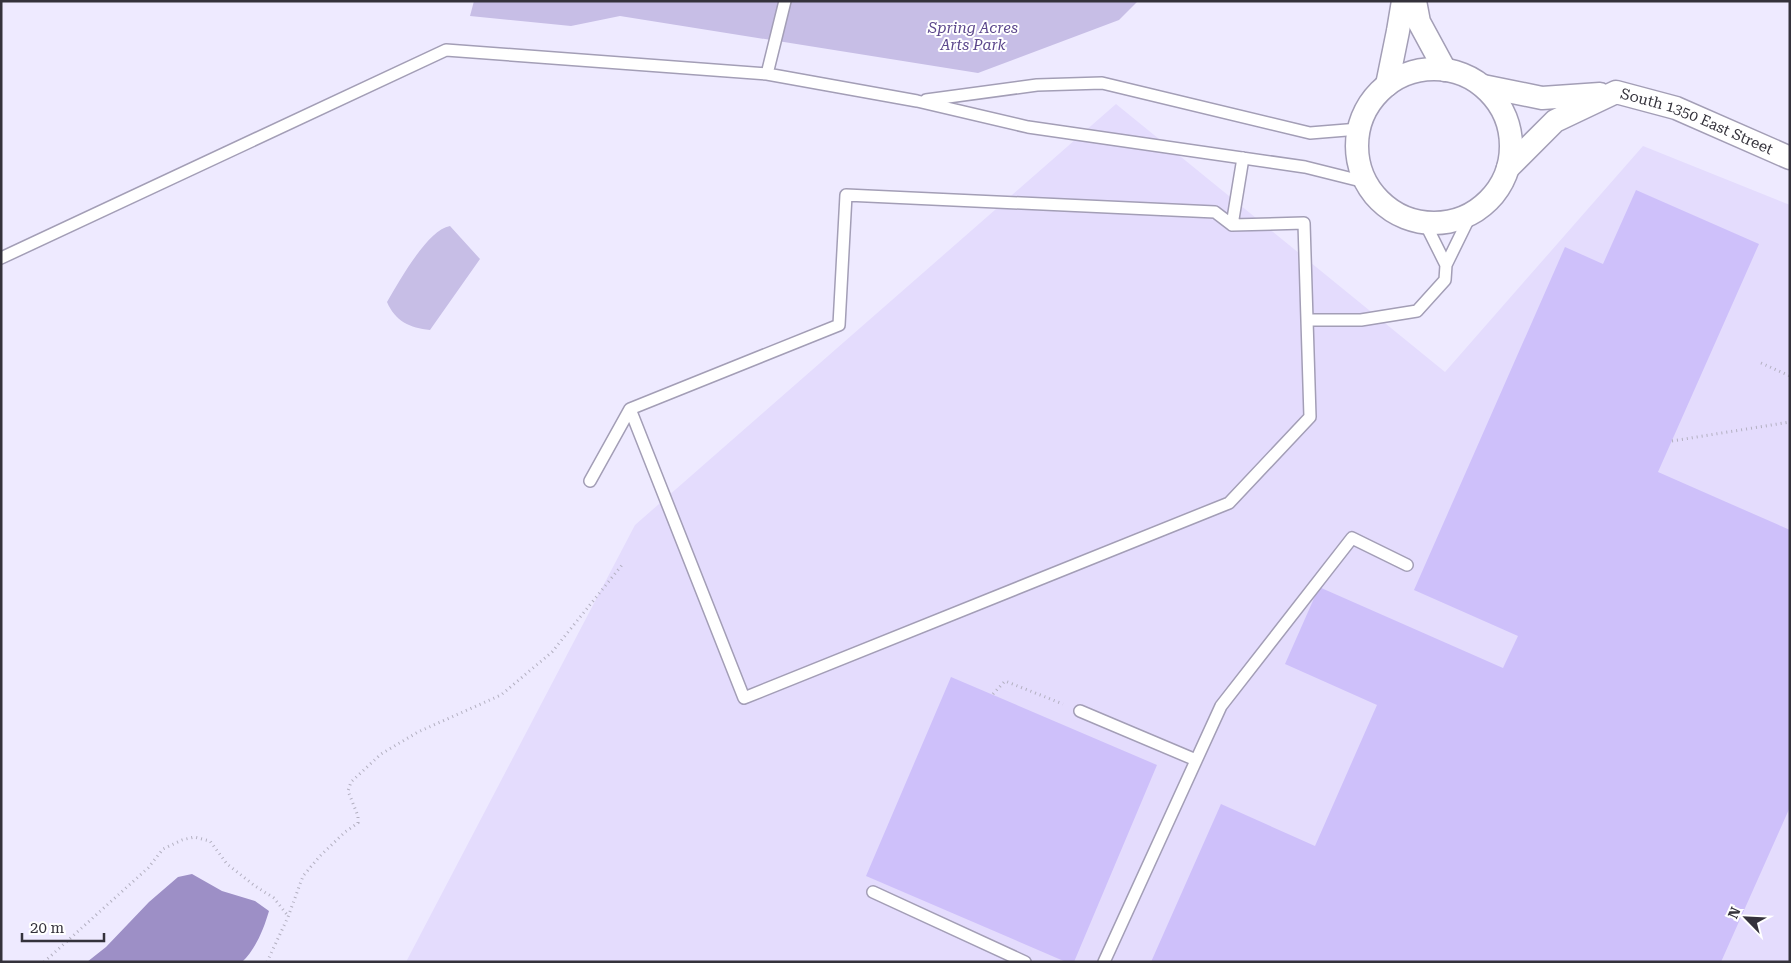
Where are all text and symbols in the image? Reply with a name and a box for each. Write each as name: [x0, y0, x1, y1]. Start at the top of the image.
park label: Spring Acres Arts Park: [927, 19, 1018, 54]
street label: South 1350 East Street: [1618, 85, 1776, 159]
north arrow: [1721, 893, 1771, 943]
text: N: [1725, 904, 1744, 921]
scale bar: [22, 910, 105, 942]
text: 20 m: [30, 919, 65, 937]

